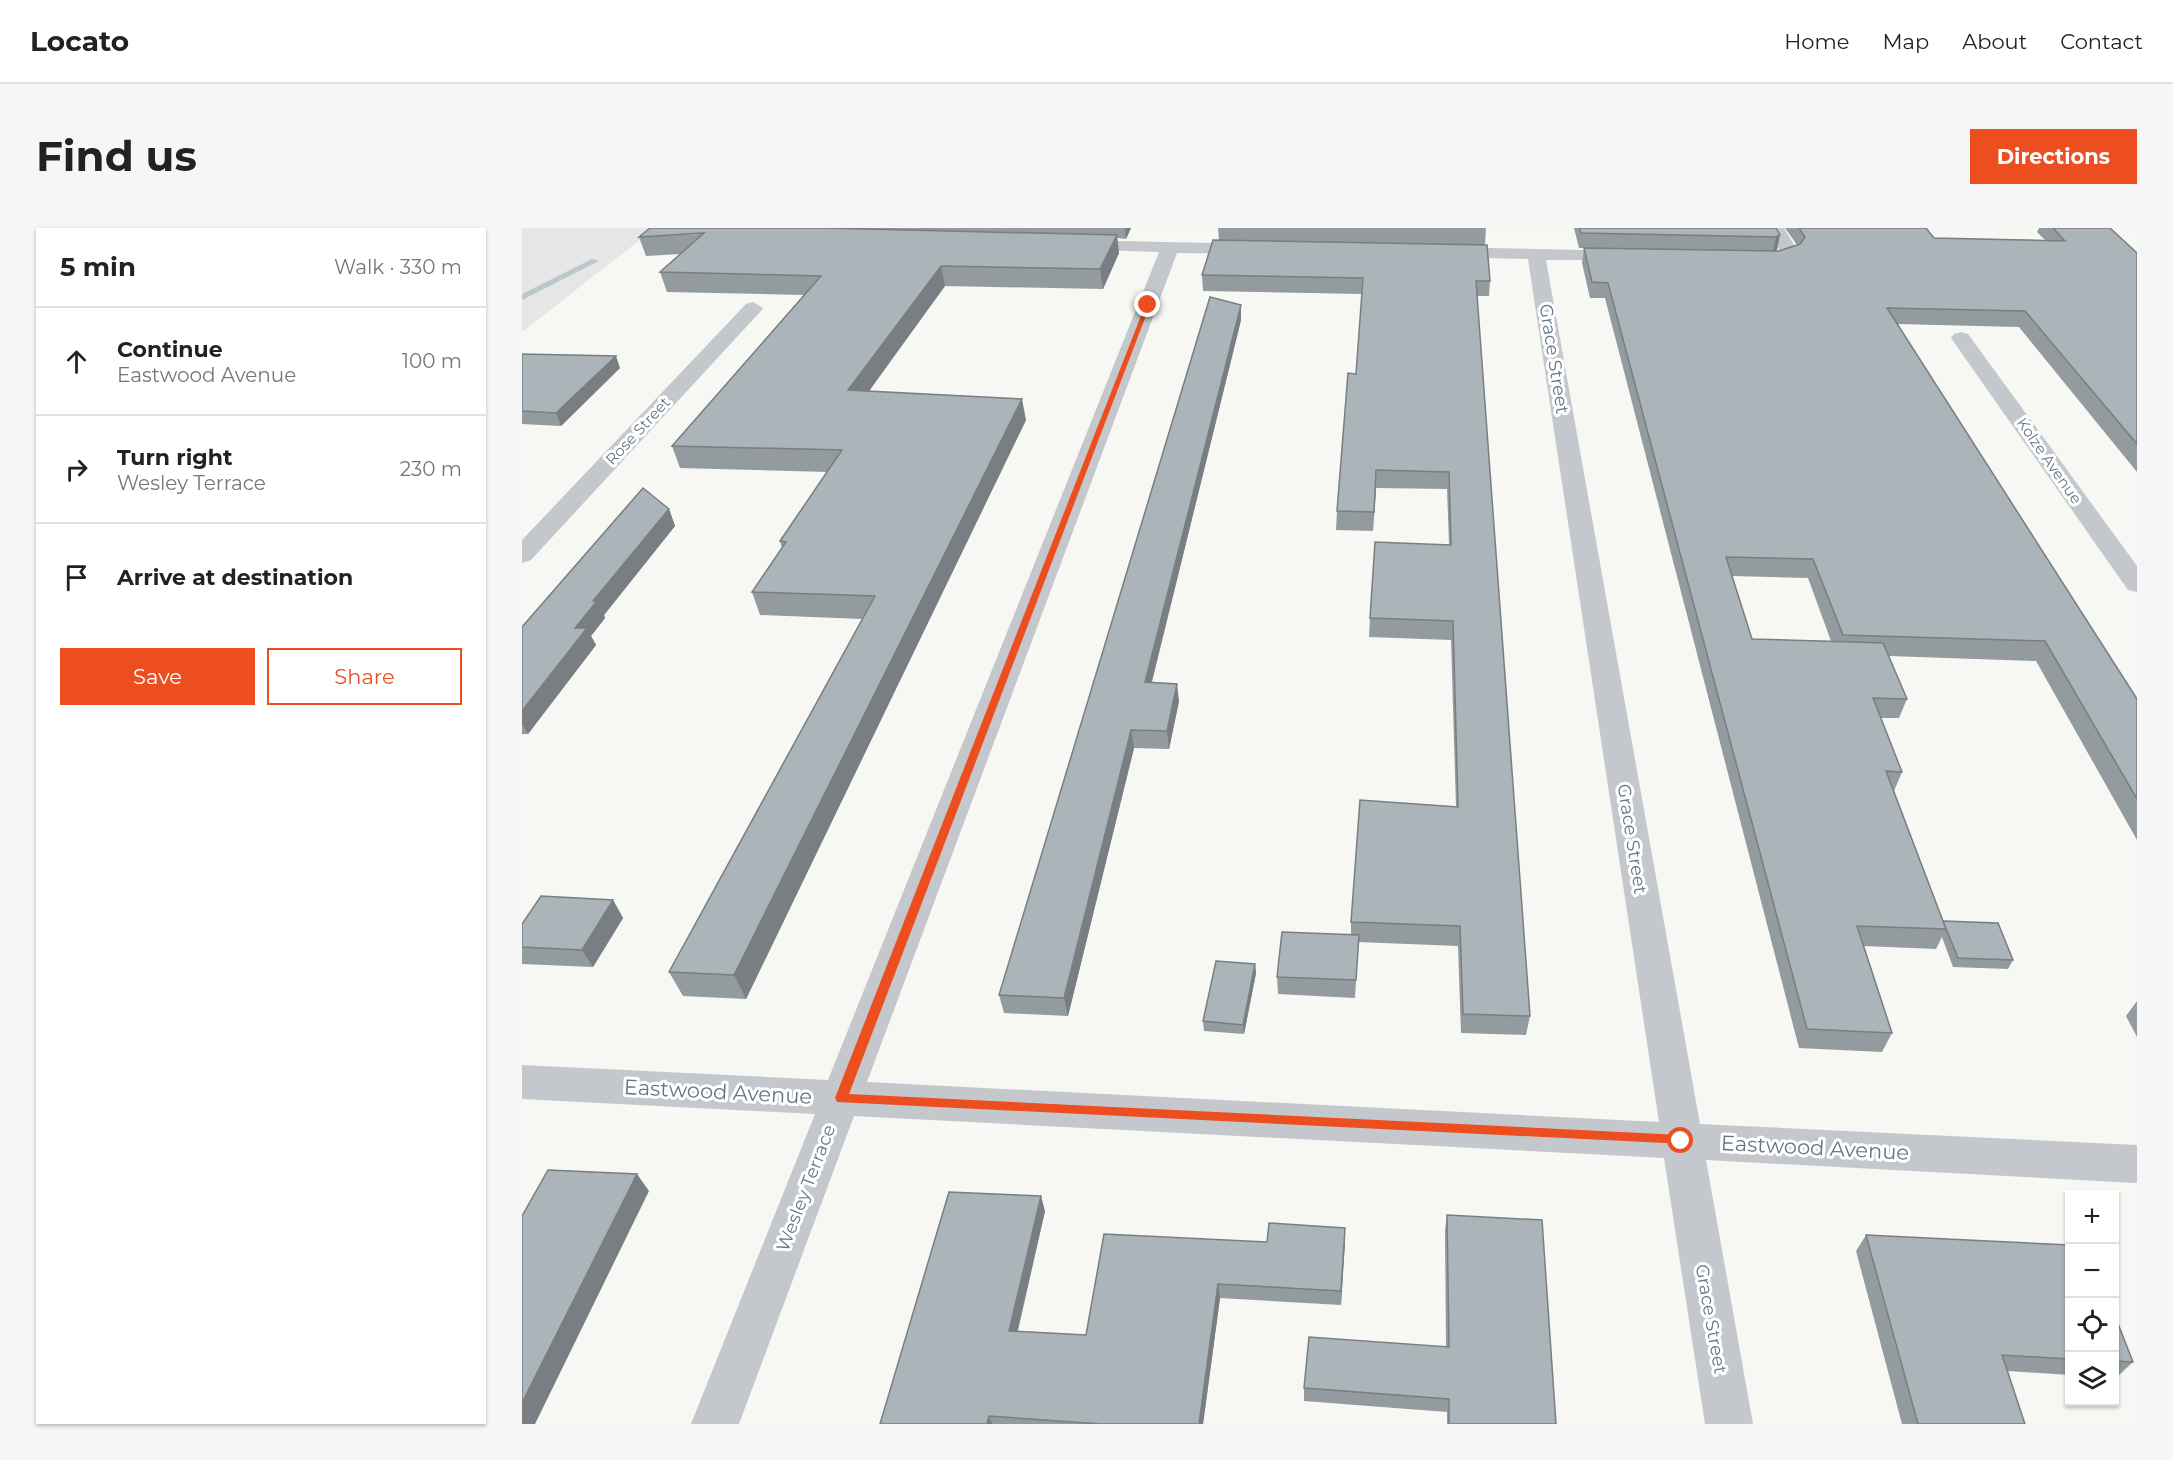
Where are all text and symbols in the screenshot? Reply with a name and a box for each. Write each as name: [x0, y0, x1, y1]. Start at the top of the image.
text: Locato: [30, 24, 129, 58]
text: Home: [1784, 29, 1849, 54]
text: Map: [1882, 29, 1929, 54]
text: About: [1962, 29, 2027, 54]
text: Contact: [2060, 29, 2143, 54]
button: Directions: [1970, 129, 2137, 184]
text: Find us: [36, 130, 197, 182]
text: 5 min: [60, 251, 136, 283]
text: Walk · 330 m: [334, 255, 462, 279]
route end: [1134, 291, 1160, 317]
street label: Grace Street: [1534, 302, 1574, 416]
text: Continue: [117, 336, 223, 363]
icon: ahead: [60, 345, 93, 378]
text: 100 m: [402, 349, 462, 373]
text: Eastwood Avenue: [117, 363, 296, 387]
street label: Rose Street: [601, 393, 674, 469]
street label: Kolze Avenue: [2013, 414, 2086, 507]
text: Turn right: [117, 444, 232, 471]
icon: right: [60, 453, 93, 486]
text: 230 m: [400, 457, 462, 481]
text: Wesley Terrace: [117, 471, 266, 495]
icon: arrive: [60, 561, 93, 594]
text: Arrive at destination: [117, 564, 353, 591]
button: Save: [60, 648, 255, 705]
button: Share: [267, 648, 462, 705]
street label: Grace Street: [1612, 782, 1652, 896]
street label: Eastwood Avenue: [623, 1074, 813, 1109]
street label: Wesley Terrace: [772, 1121, 840, 1254]
route start: [1667, 1127, 1693, 1153]
street label: Eastwood Avenue: [1720, 1130, 1910, 1165]
map controls: [2065, 1190, 2119, 1406]
button: +: [2065, 1190, 2119, 1244]
button: −: [2065, 1244, 2119, 1298]
street label: Grace Street: [1691, 1262, 1731, 1376]
button: locate: [2065, 1298, 2119, 1352]
button: layers: [2065, 1352, 2119, 1406]

